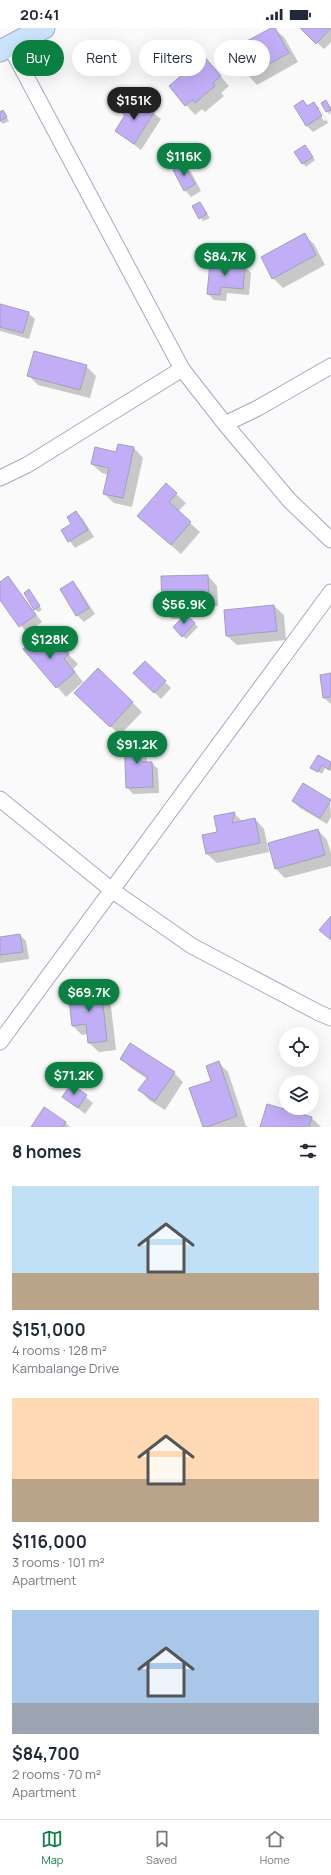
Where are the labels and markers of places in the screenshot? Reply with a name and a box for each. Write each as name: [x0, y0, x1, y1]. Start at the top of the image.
pin: $151K: [106, 87, 162, 121]
pin: $116K: [156, 143, 212, 177]
pin: $84.7K: [192, 243, 258, 277]
pin: $56.9K: [151, 591, 217, 625]
pin: $128K: [22, 626, 78, 660]
pin: $91.2K: [104, 731, 170, 765]
pin: $69.7K: [56, 979, 122, 1013]
pin: $71.2K: [41, 1062, 107, 1096]

